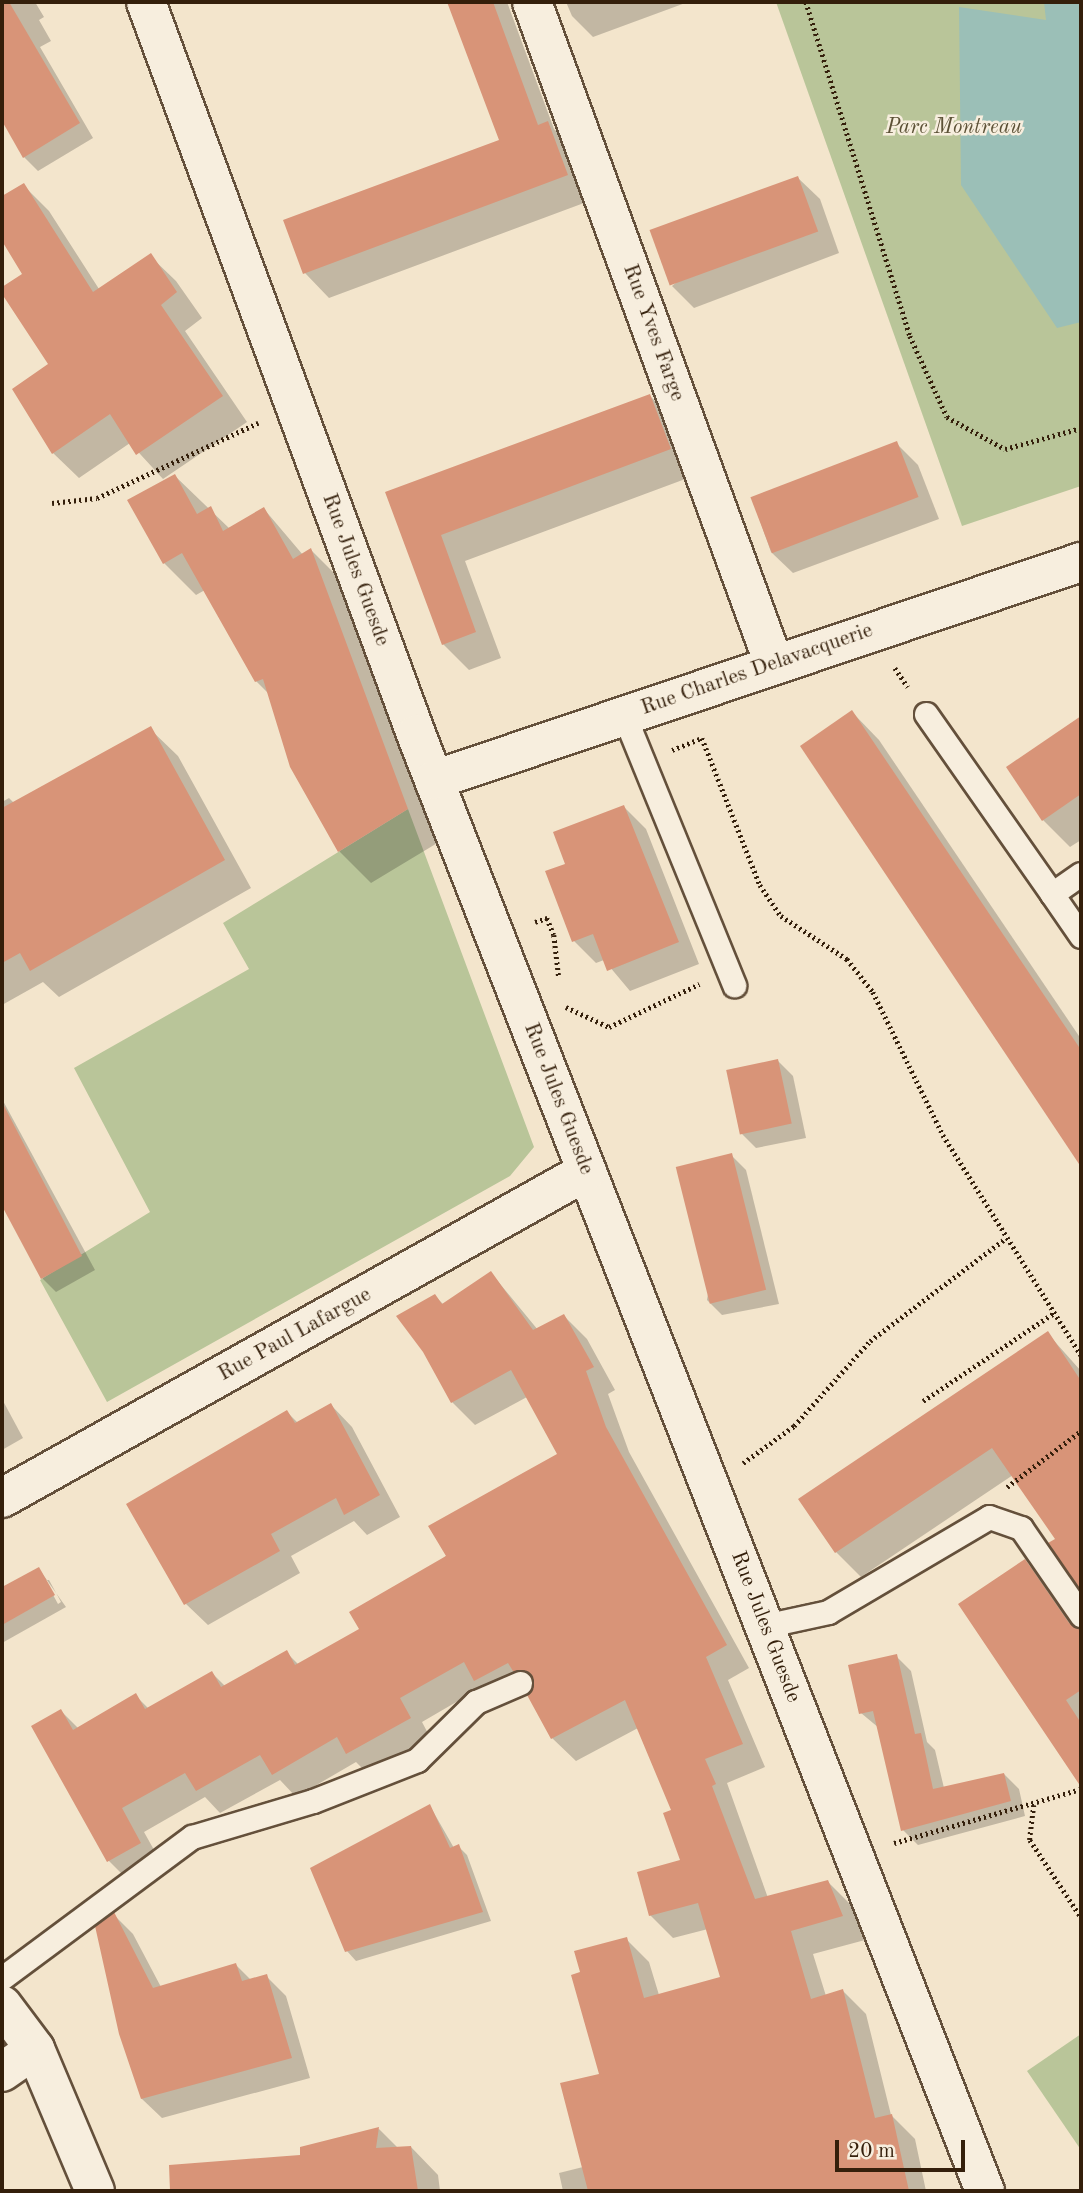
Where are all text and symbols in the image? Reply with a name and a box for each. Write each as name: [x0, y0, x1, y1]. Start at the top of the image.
park label: Parc Montreau: [886, 115, 1022, 141]
street label: Rue Yves Farge: [617, 261, 689, 405]
street label: Rue Jules Guesde: [316, 490, 394, 650]
street label: Rue Charles Delavacquerie: [638, 618, 876, 722]
street label: Rue Jules Guesde: [517, 1020, 599, 1178]
street label: Rue Paul Lafargue: [214, 1283, 376, 1387]
street label: Rue Jules Guesde: [724, 1548, 806, 1706]
scale bar: [838, 2126, 968, 2170]
text: 20 m: [848, 2141, 895, 2162]

